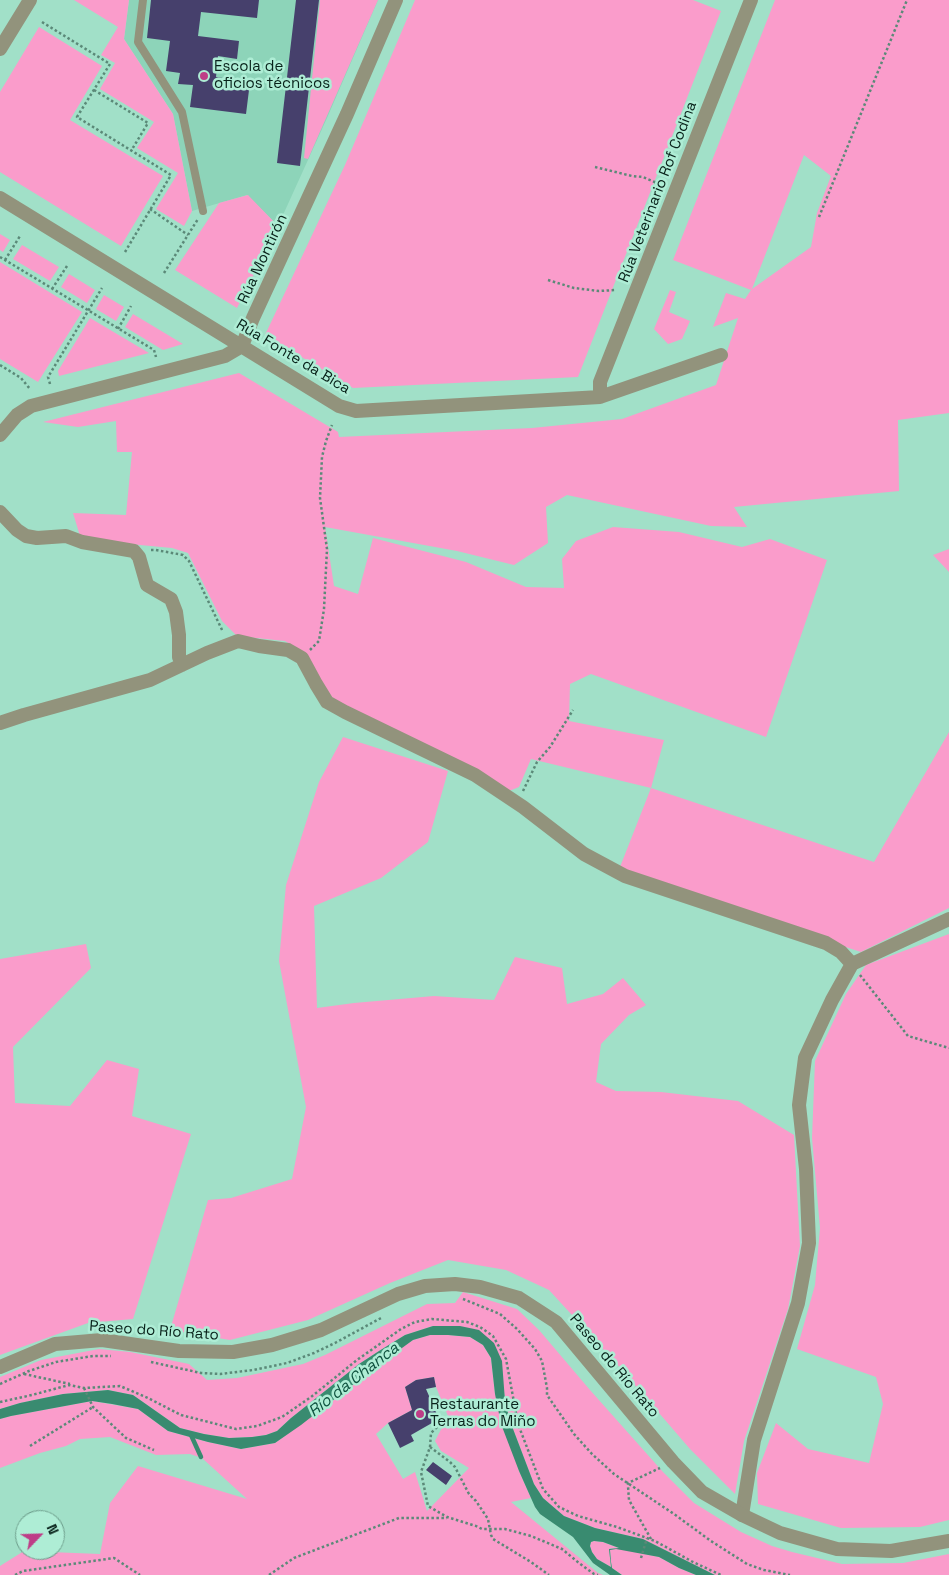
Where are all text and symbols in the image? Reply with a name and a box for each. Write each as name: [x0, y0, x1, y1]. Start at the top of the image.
place label: Escola de oficios técnicos: [214, 58, 330, 93]
marker: Escola de oficios técnicos: [198, 70, 210, 82]
street label: Rúa Veterinario Rof Codina: [615, 99, 701, 285]
street label: Rúa Montirón: [234, 211, 292, 307]
street label: Rúa Fonte da Bica: [233, 316, 353, 398]
street label: Paseo do Río Rato: [565, 1310, 663, 1422]
street label: Paseo do Río Rato: [89, 1317, 219, 1345]
water label: Río da Chanca: [305, 1339, 403, 1421]
place label: Restaurante Terras do Miño: [430, 1396, 535, 1431]
marker: Restaurante Terras do Miño: [414, 1408, 426, 1420]
north arrow: [15, 1510, 65, 1560]
text: N: [43, 1521, 63, 1537]

